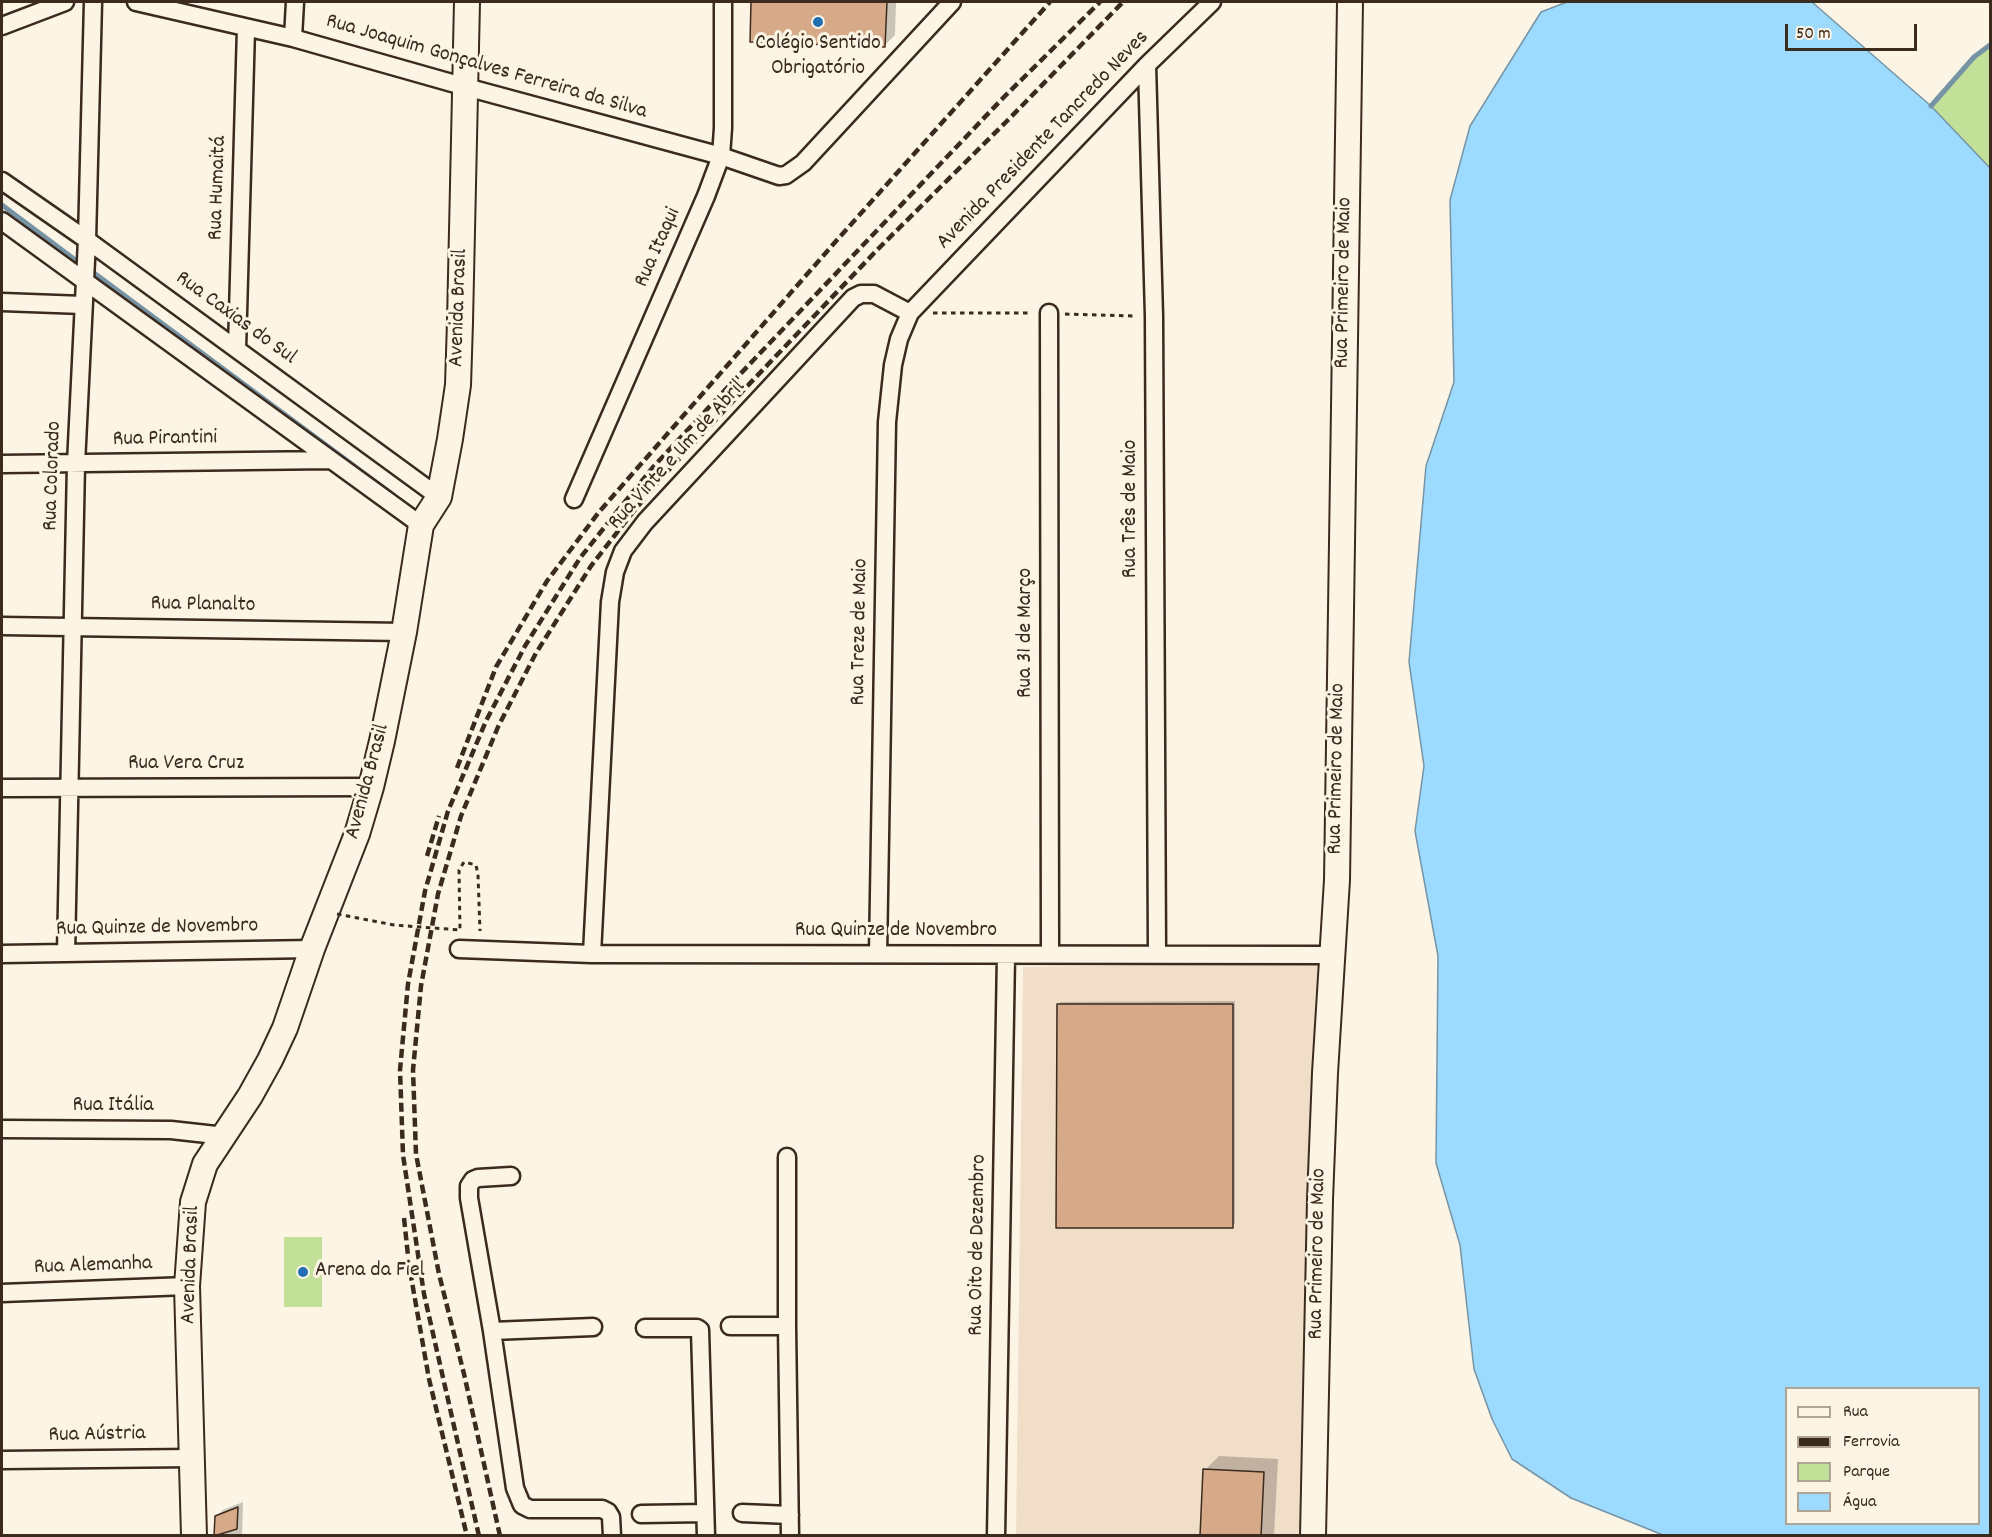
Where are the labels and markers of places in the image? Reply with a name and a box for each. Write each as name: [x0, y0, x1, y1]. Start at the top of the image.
marker: Colégio Sentido Obrigatório: [811, 15, 825, 29]
place label: Colégio Sentido Obrigatório: [755, 32, 881, 84]
place label: Arena da Fiel: [315, 1259, 425, 1285]
marker: Arena da Fiel: [296, 1265, 310, 1279]

